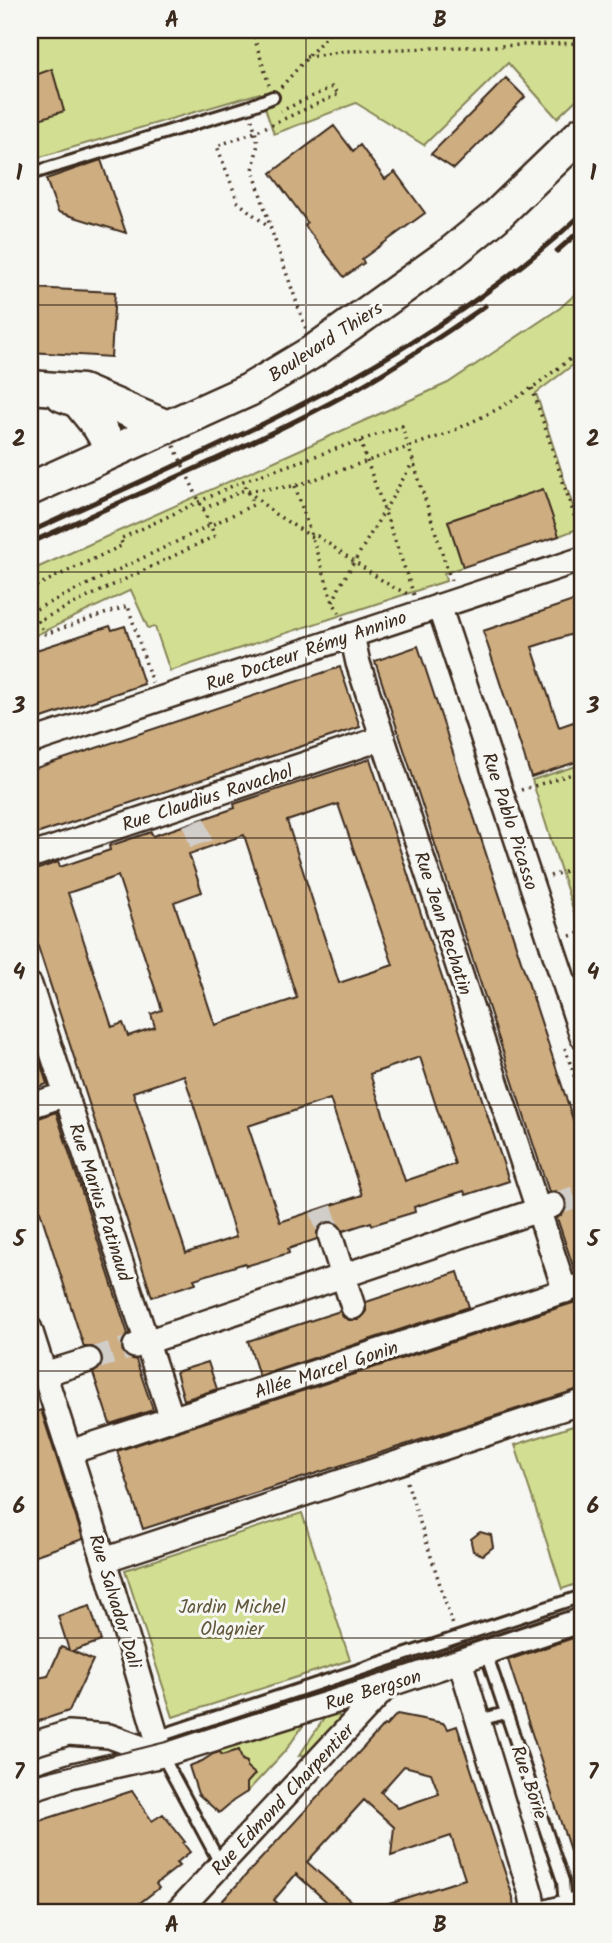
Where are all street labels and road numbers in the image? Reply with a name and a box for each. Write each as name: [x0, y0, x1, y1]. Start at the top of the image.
street label: Boulevard Thiers: [263, 294, 389, 391]
street label: Rue Docteur Rémy Annino: [202, 603, 411, 700]
street label: Rue Pablo Picasso: [473, 749, 546, 894]
street label: Rue Claudius Ravachol: [118, 757, 297, 841]
street label: Rue Jean Rechatin: [405, 848, 479, 999]
street label: Rue Marius Patinaud: [59, 1120, 139, 1286]
street label: Allée Marcel Gonin: [251, 1333, 403, 1408]
street label: Rue Salvador Dali: [79, 1531, 149, 1674]
street label: Rue Bergson: [322, 1662, 425, 1720]
street label: Rue Edmond Charpentier: [205, 1716, 364, 1883]
street label: Rue Borie: [501, 1742, 555, 1824]

